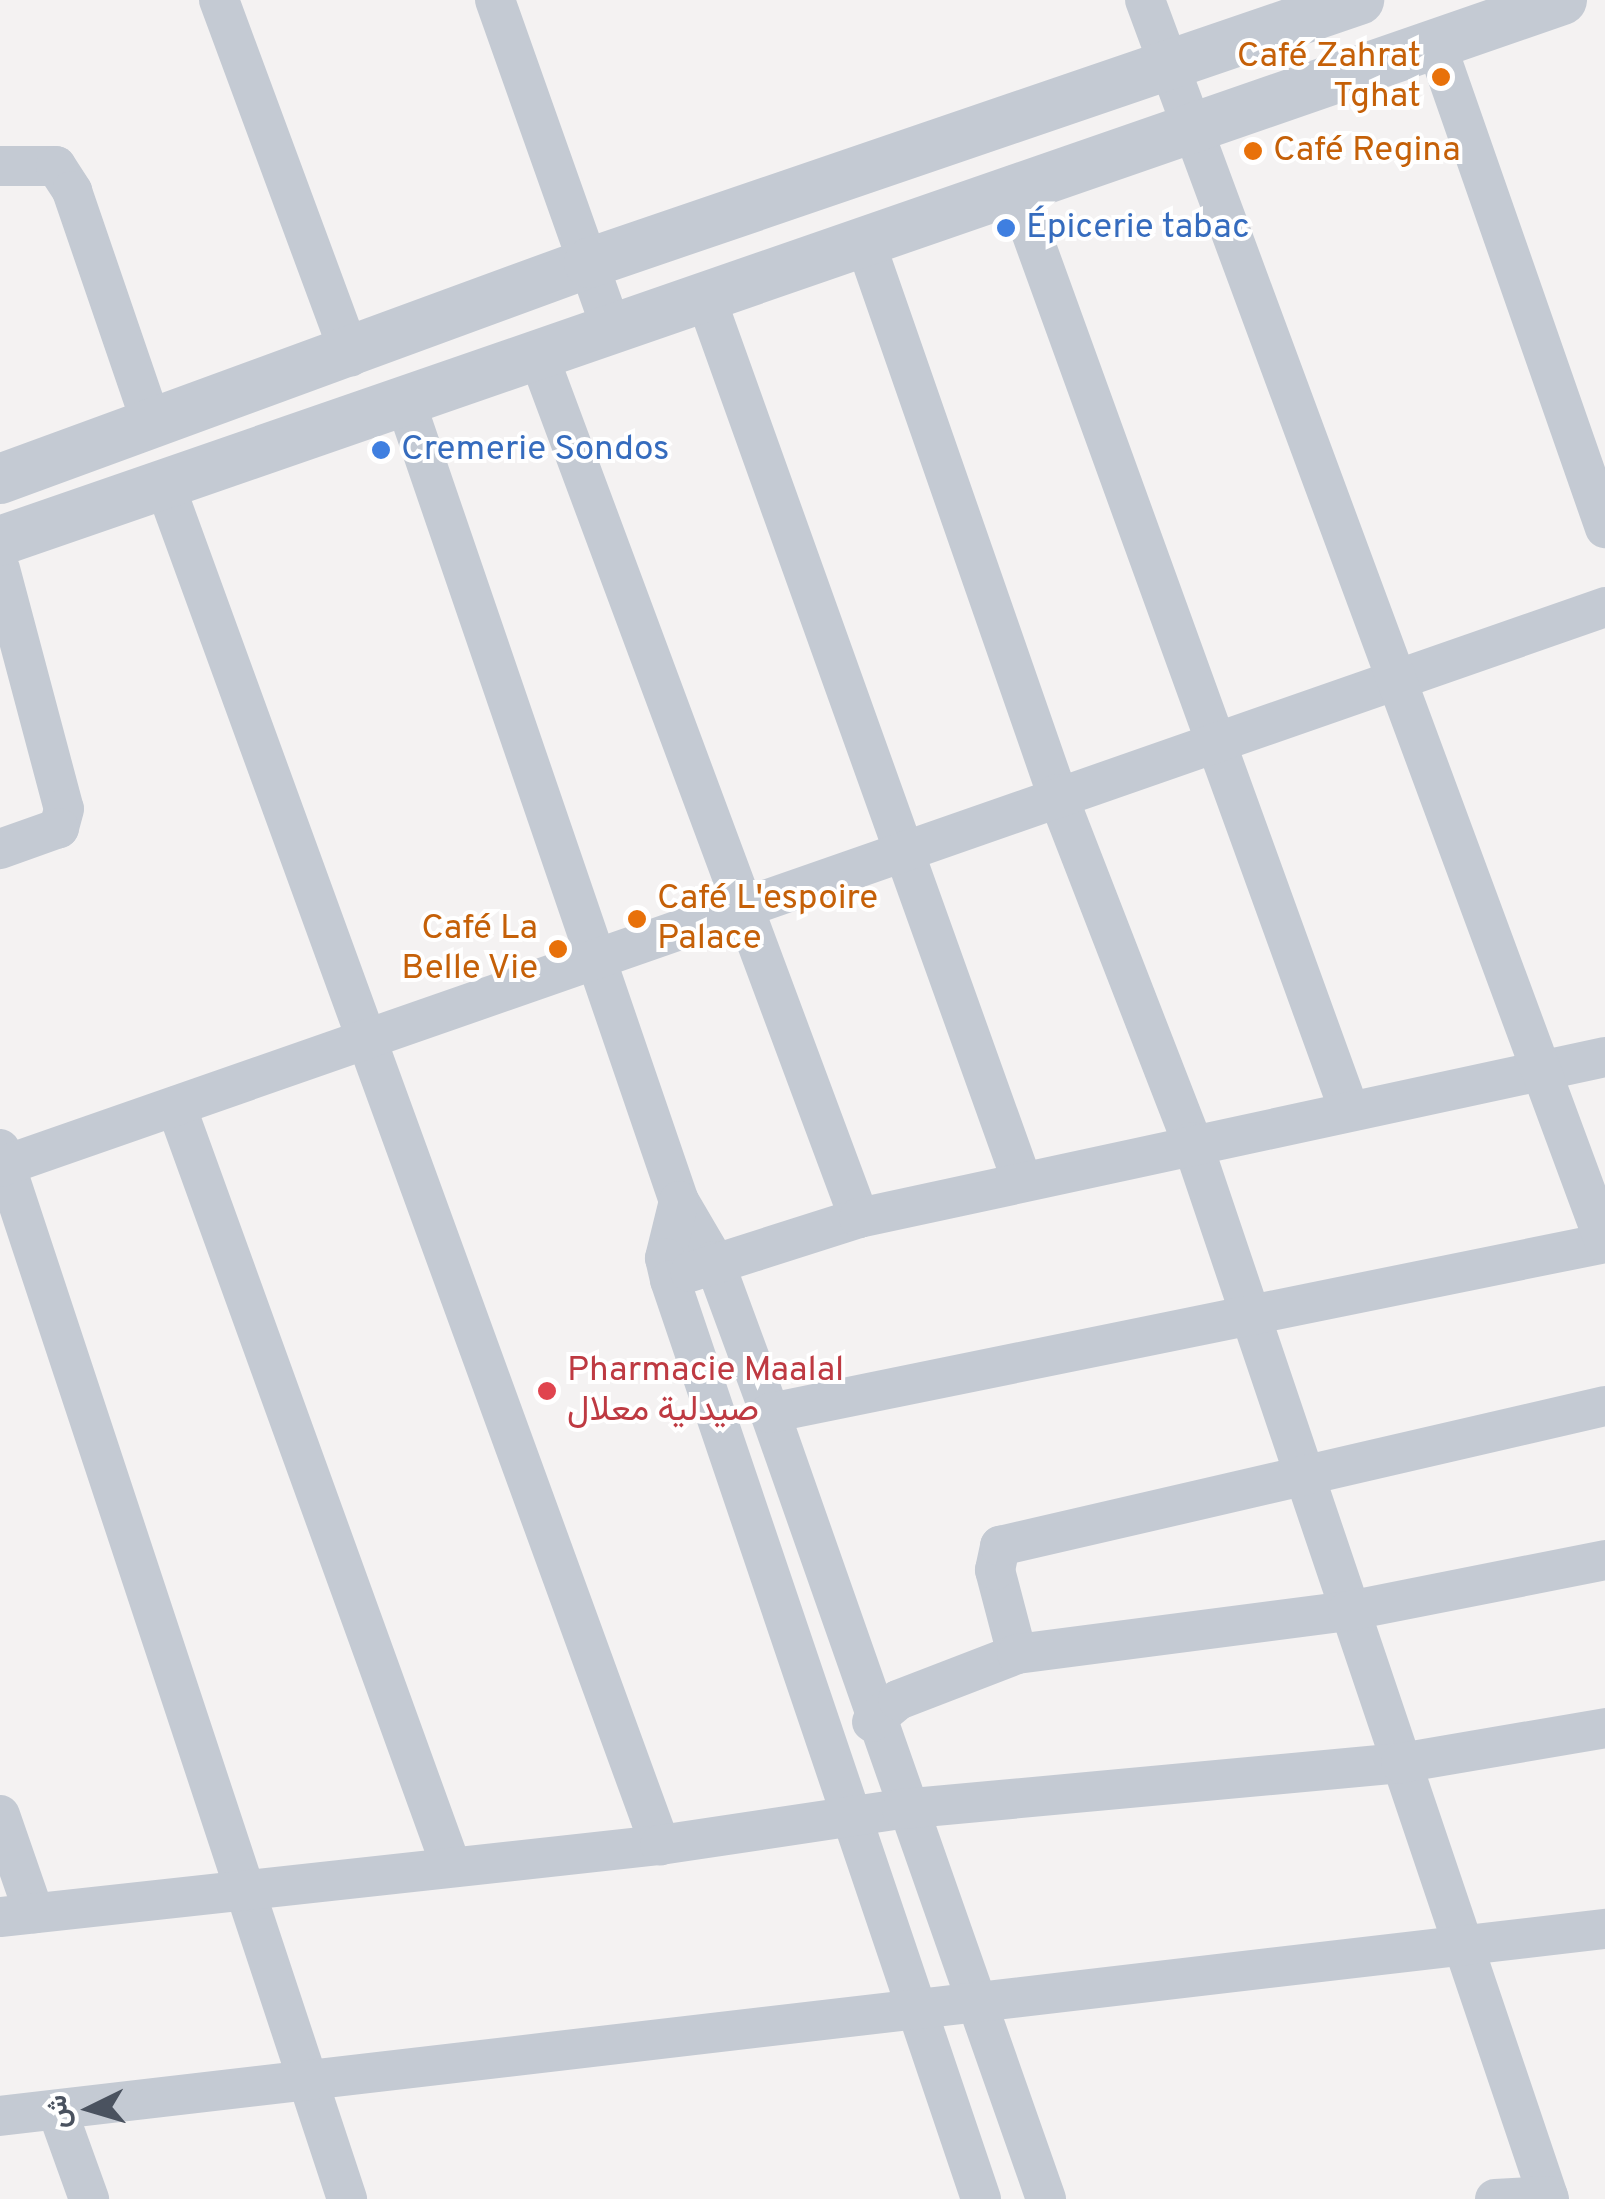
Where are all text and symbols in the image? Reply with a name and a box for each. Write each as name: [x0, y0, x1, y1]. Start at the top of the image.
place label: Café Zahrat Tghat: [1237, 36, 1421, 118]
marker: Café Zahrat Tghat: [1430, 66, 1452, 88]
place label: Café Regina: [1273, 130, 1461, 172]
marker: Café Regina: [1242, 140, 1264, 162]
place label: Épicerie tabac: [1026, 207, 1250, 249]
marker: Épicerie tabac: [995, 217, 1017, 239]
place label: Cremerie Sondos: [401, 429, 669, 471]
marker: Cremerie Sondos: [370, 439, 392, 461]
place label: Café L'espoire Palace: [657, 878, 878, 960]
place label: Café La Belle Vie: [400, 908, 538, 990]
marker: Café L'espoire Palace: [626, 908, 648, 930]
marker: Café La Belle Vie: [547, 938, 569, 960]
place label: Pharmacie Maalal صيدلية معلال: [567, 1350, 844, 1432]
marker: Pharmacie Maalal صيدلية معلال: [536, 1380, 558, 1402]
north arrow: [40, 2059, 140, 2159]
text: ش: [41, 2093, 80, 2130]

